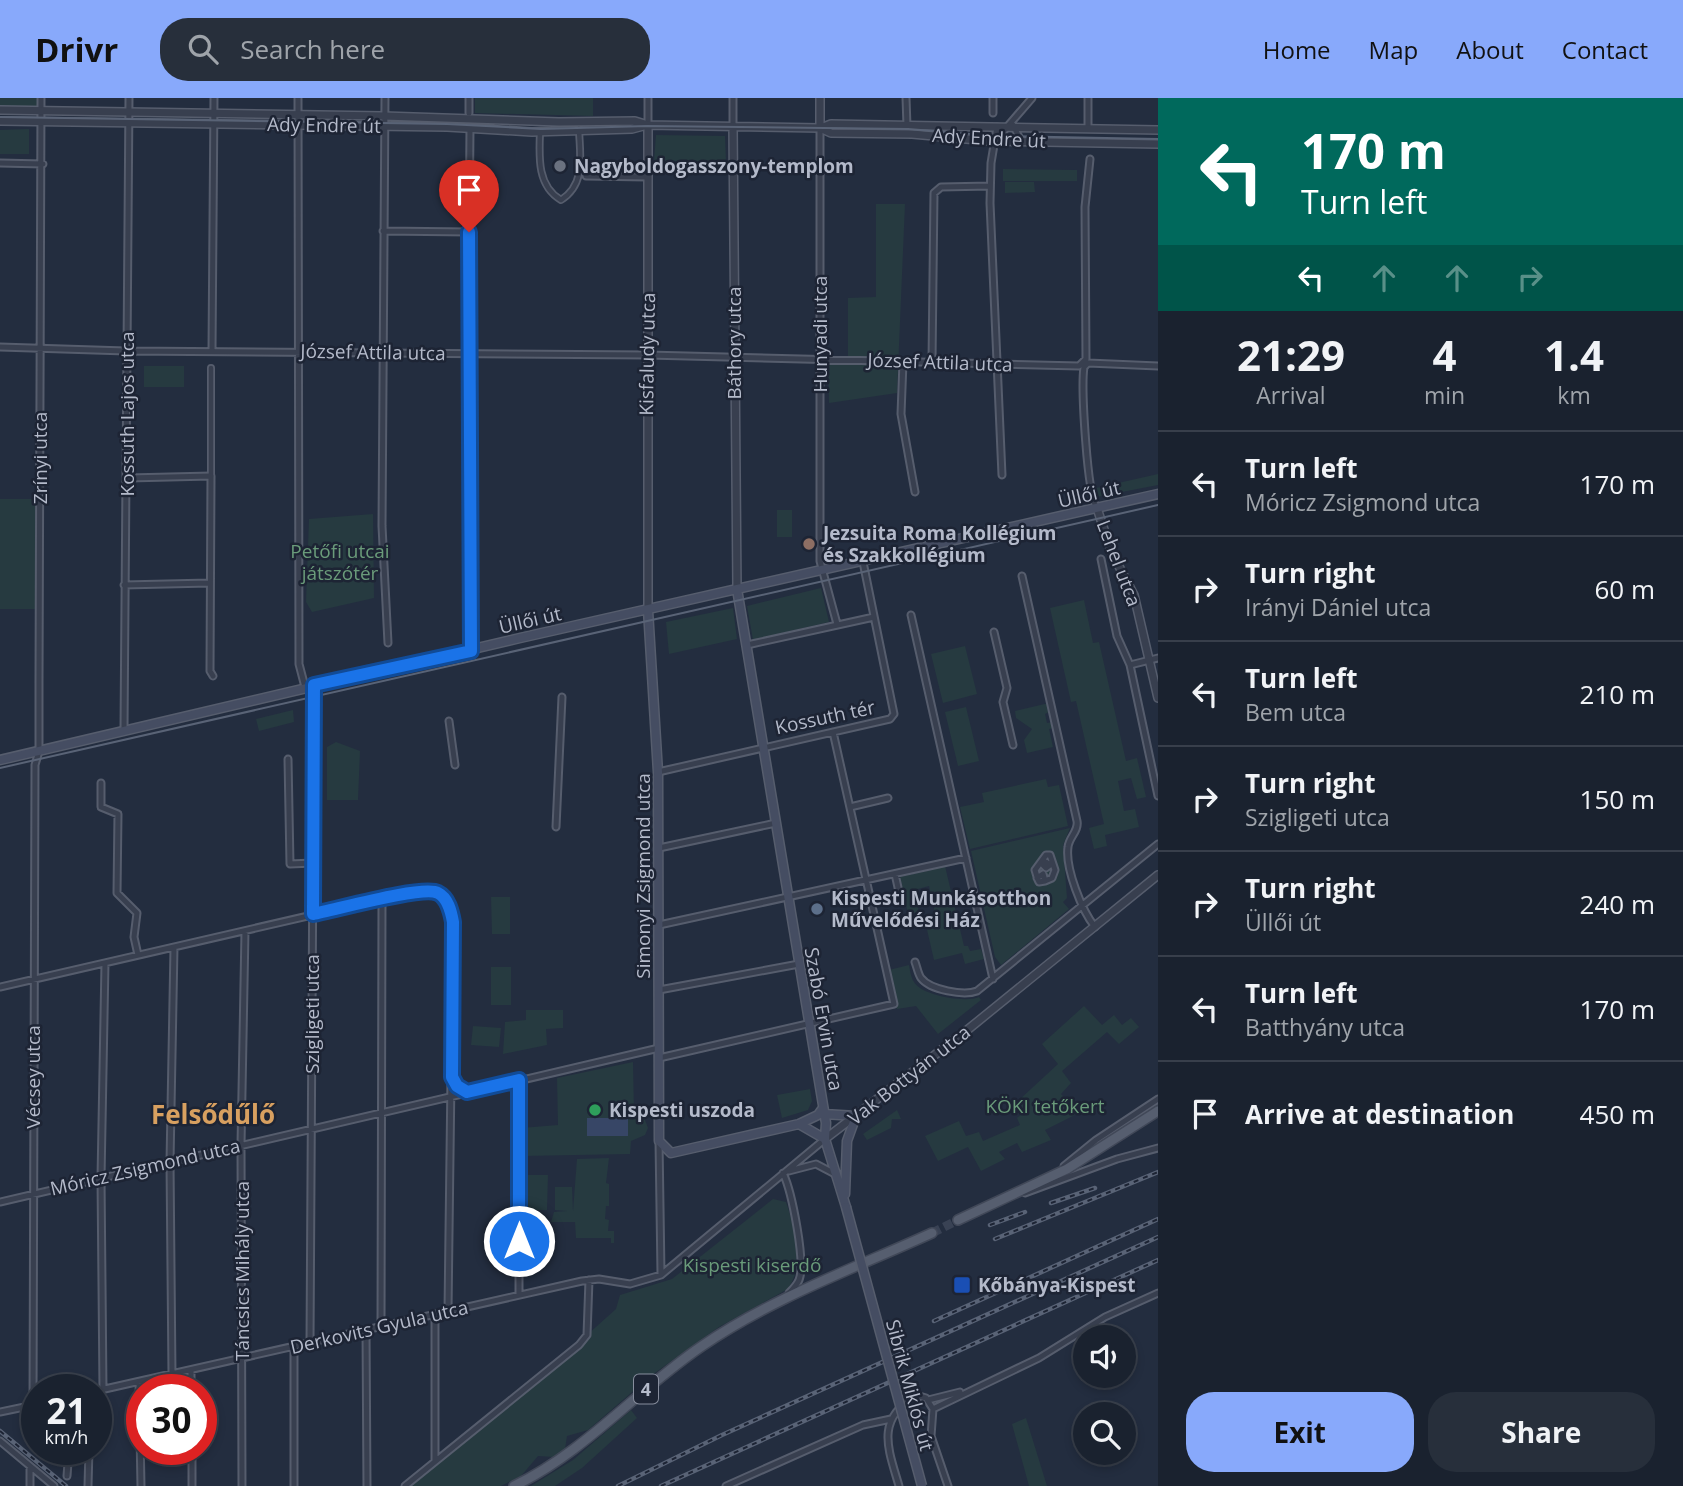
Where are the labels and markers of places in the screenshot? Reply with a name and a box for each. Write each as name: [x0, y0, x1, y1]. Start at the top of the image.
place label: Nagyboldogasszony-templom: [574, 153, 854, 179]
marker: Nagyboldogasszony-templom: [552, 158, 568, 174]
pin: [439, 160, 499, 232]
place label: Jezsuita Roma Kollégium és Szakkollégium: [821, 520, 1056, 568]
marker: Jezsuita Roma Kollégium és Szakkollégium: [801, 536, 817, 552]
place label: Kispesti Munkásotthon Művelődési Ház: [831, 885, 1051, 933]
marker: Kispesti Munkásotthon Művelődési Ház: [809, 901, 825, 917]
place label: Kispesti uszoda: [609, 1097, 755, 1123]
marker: Kispesti uszoda: [587, 1102, 603, 1118]
place label: Kőbánya-Kispest: [978, 1272, 1136, 1298]
marker: Kőbánya-Kispest: [952, 1275, 972, 1295]

